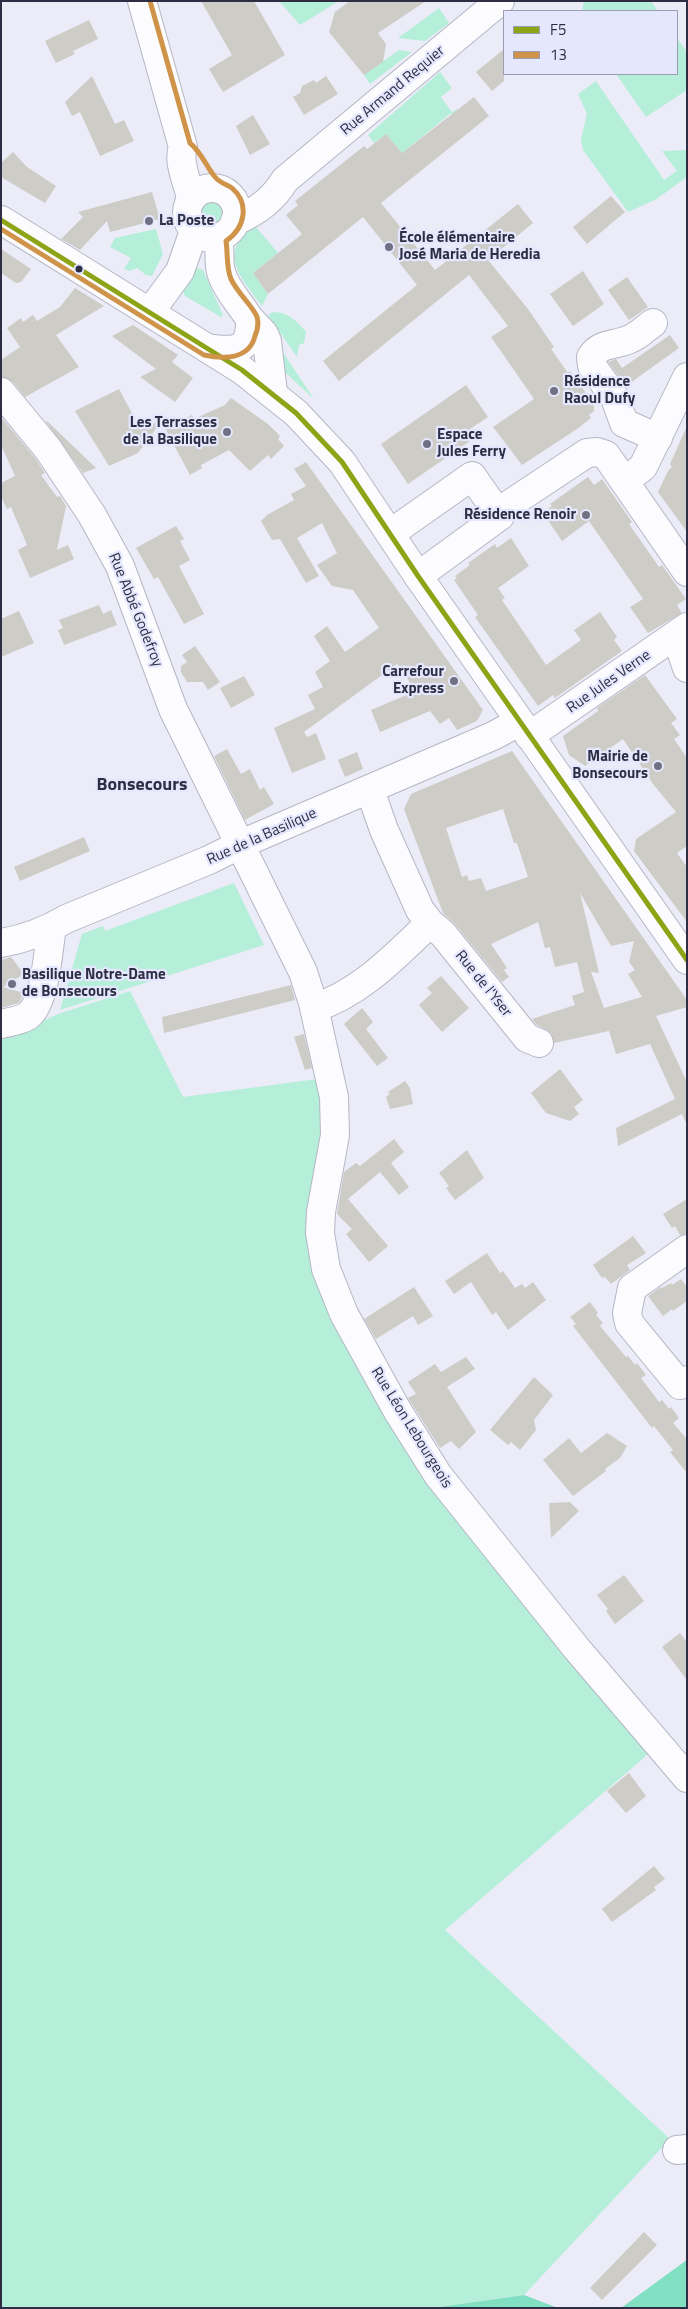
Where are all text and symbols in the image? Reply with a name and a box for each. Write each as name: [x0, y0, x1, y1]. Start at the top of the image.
legend: [503, 10, 678, 75]
text: F5: [550, 18, 566, 41]
street label: Rue Armand Requier: [337, 42, 449, 140]
text: 13: [550, 43, 567, 66]
place label: La Poste: [159, 212, 214, 230]
marker: La Poste: [143, 215, 155, 227]
place label: École élémentaire José Maria de Heredia: [399, 229, 540, 264]
marker: École élémentaire José Maria de Heredia: [383, 241, 395, 253]
unlabelled marker: [74, 264, 84, 274]
place label: Résidence Raoul Dufy: [564, 373, 635, 408]
marker: Résidence Raoul Dufy: [548, 385, 560, 397]
place label: Les Terrasses de la Basilique: [123, 414, 217, 449]
marker: Les Terrasses de la Basilique: [221, 426, 233, 438]
place label: Espace Jules Ferry: [437, 426, 506, 461]
marker: Espace Jules Ferry: [421, 438, 433, 450]
place label: Résidence Renoir: [464, 506, 576, 524]
marker: Résidence Renoir: [580, 509, 592, 521]
street label: Rue Abbé Godefroy: [104, 550, 166, 670]
street label: Rue Jules Verne: [564, 646, 654, 718]
place label: Carrefour Express: [382, 663, 444, 698]
marker: Carrefour Express: [448, 675, 460, 687]
place label: Mairie de Bonsecours: [572, 748, 648, 783]
marker: Mairie de Bonsecours: [652, 760, 664, 772]
district label: Bonsecours: [97, 775, 187, 797]
street label: Rue de la Basilique: [204, 805, 320, 869]
street label: Rue de l'Yser: [451, 947, 515, 1021]
place label: Basilique Notre-Dame de Bonsecours: [22, 966, 166, 1001]
marker: Basilique Notre-Dame de Bonsecours: [6, 978, 18, 990]
street label: Rue Léon Lebourgeois: [367, 1364, 455, 1492]

